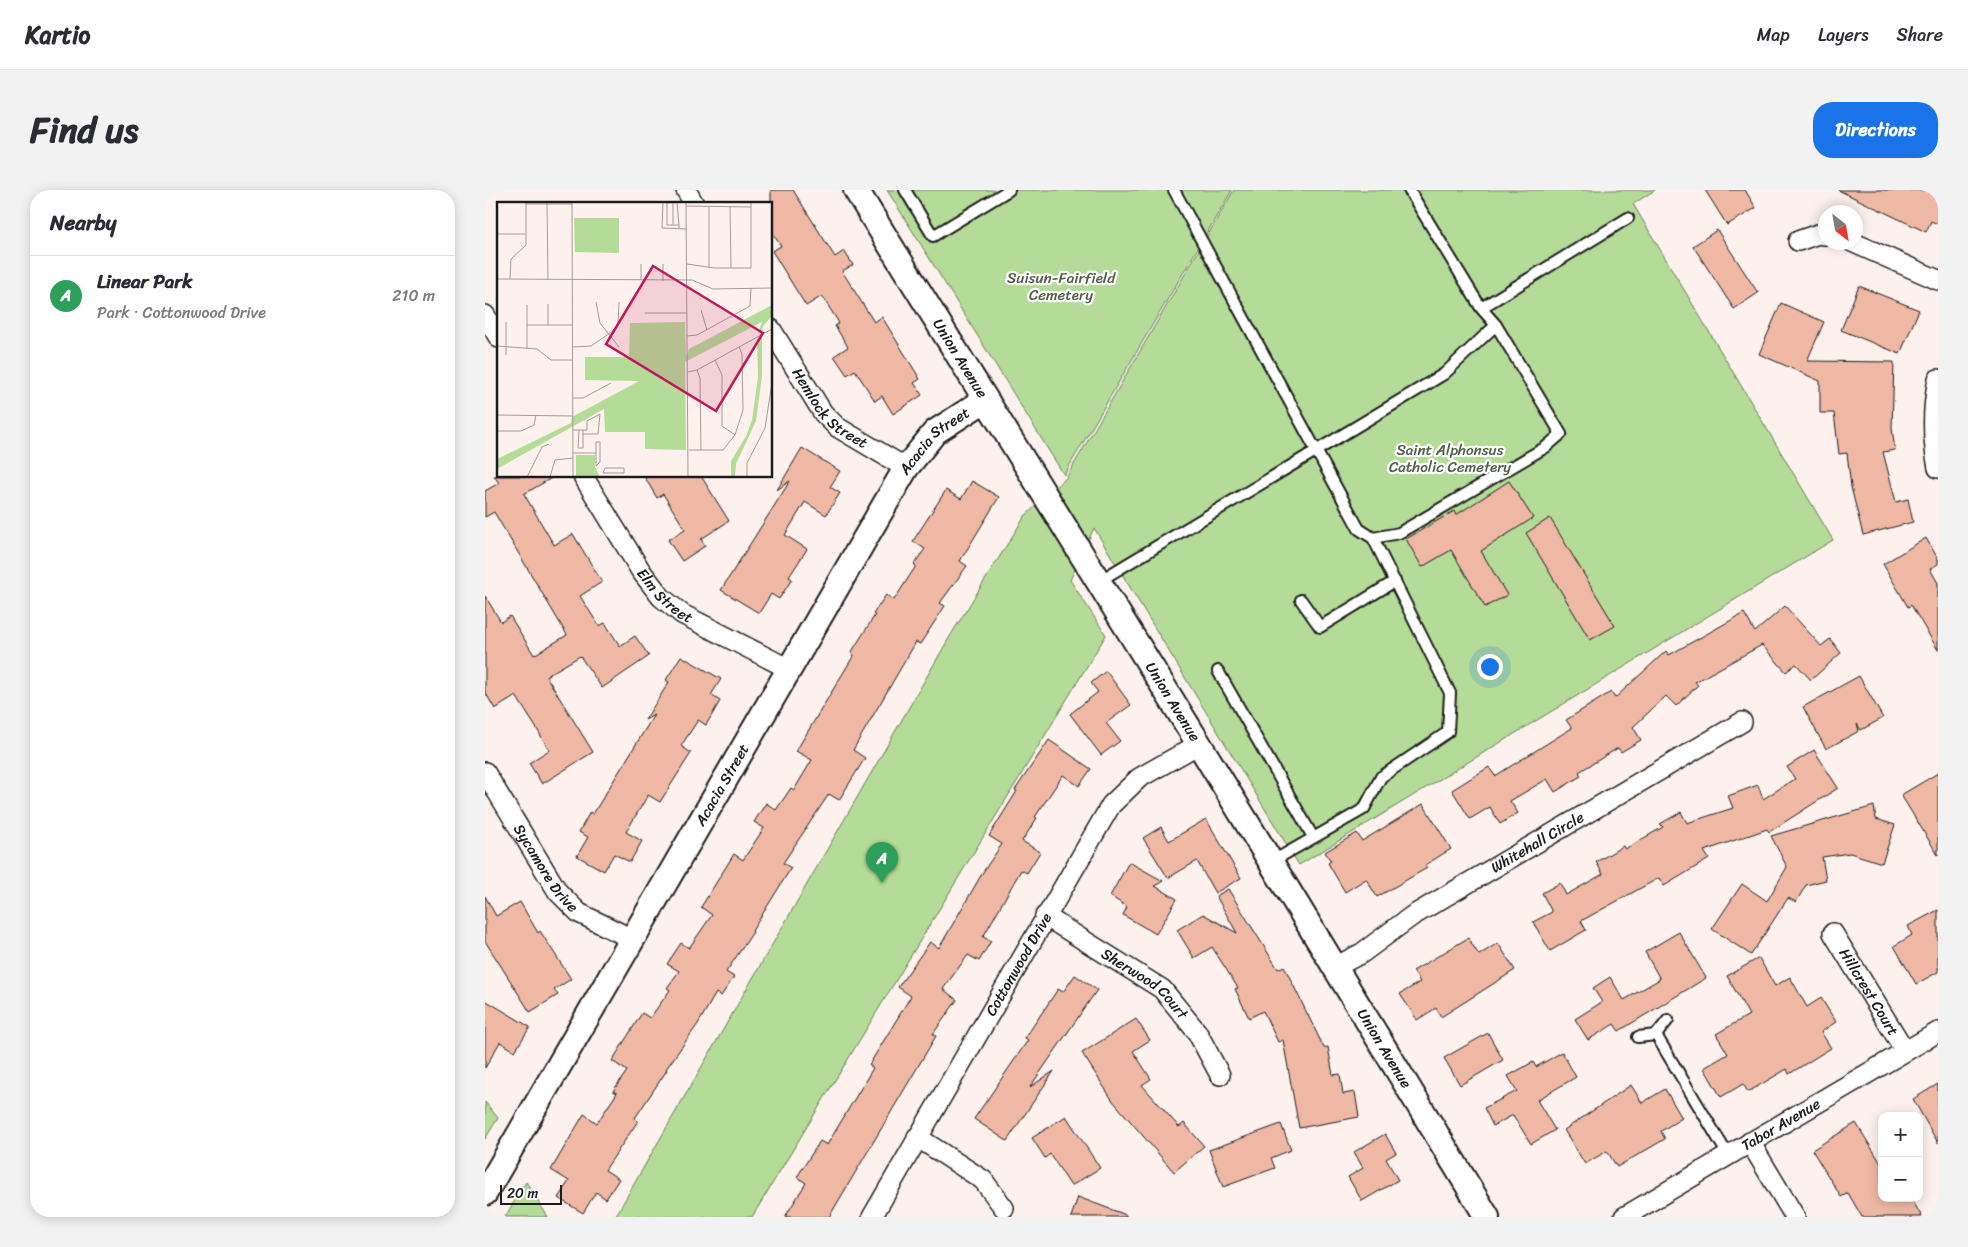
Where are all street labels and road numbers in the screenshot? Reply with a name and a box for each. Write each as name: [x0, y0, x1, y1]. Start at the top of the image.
street label: Union Avenue: [926, 313, 995, 404]
street label: Hemlock Street: [785, 362, 873, 456]
street label: Acacia Street: [891, 400, 975, 481]
street label: Elm Street: [630, 562, 698, 631]
street label: Union Avenue: [1138, 657, 1208, 747]
street label: Acacia Street: [687, 738, 756, 832]
street label: Whitehall Circle: [1486, 804, 1589, 880]
street label: Sycamore Drive: [506, 819, 585, 919]
street label: Cottonwood Drive: [978, 908, 1059, 1021]
street label: Sherwood Court: [1096, 941, 1195, 1026]
street label: Hillcrest Court: [1832, 943, 1906, 1041]
street label: Union Avenue: [1350, 1003, 1419, 1094]
street label: Tabor Avenue: [1736, 1091, 1826, 1158]

